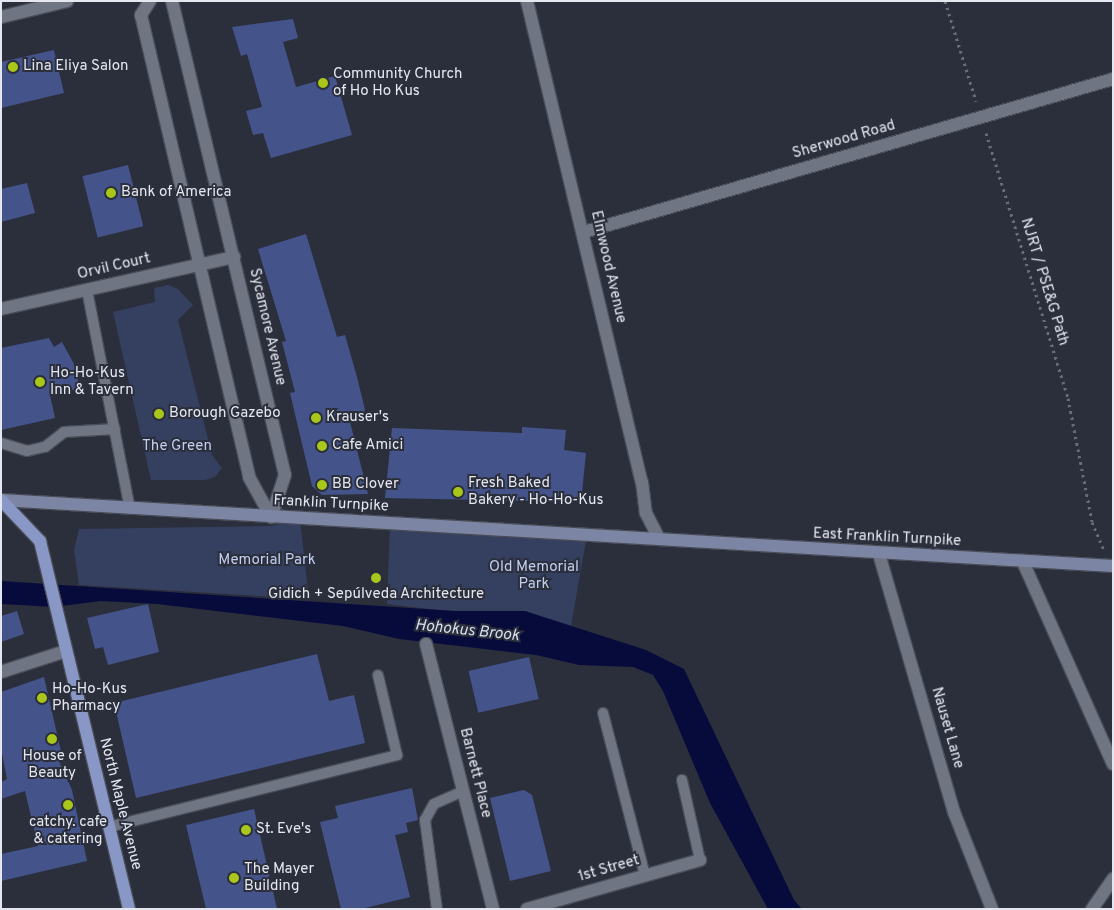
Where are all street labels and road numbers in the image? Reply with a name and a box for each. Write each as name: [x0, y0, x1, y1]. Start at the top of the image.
street label: Sherwood Road: [790, 117, 898, 163]
street label: Elmwood Avenue: [586, 209, 630, 325]
street label: NJRT / PSE&G Path: [1016, 216, 1072, 348]
street label: Orvil Court: [76, 250, 152, 284]
street label: Sycamore Avenue: [245, 266, 289, 388]
street label: Franklin Turnpike: [273, 492, 389, 516]
street label: East Franklin Turnpike: [812, 525, 962, 551]
street label: Nauset Lane: [927, 685, 967, 771]
street label: Barnett Place: [455, 726, 495, 820]
street label: North Maple Avenue: [95, 736, 145, 872]
street label: 1st Street: [576, 852, 642, 886]

